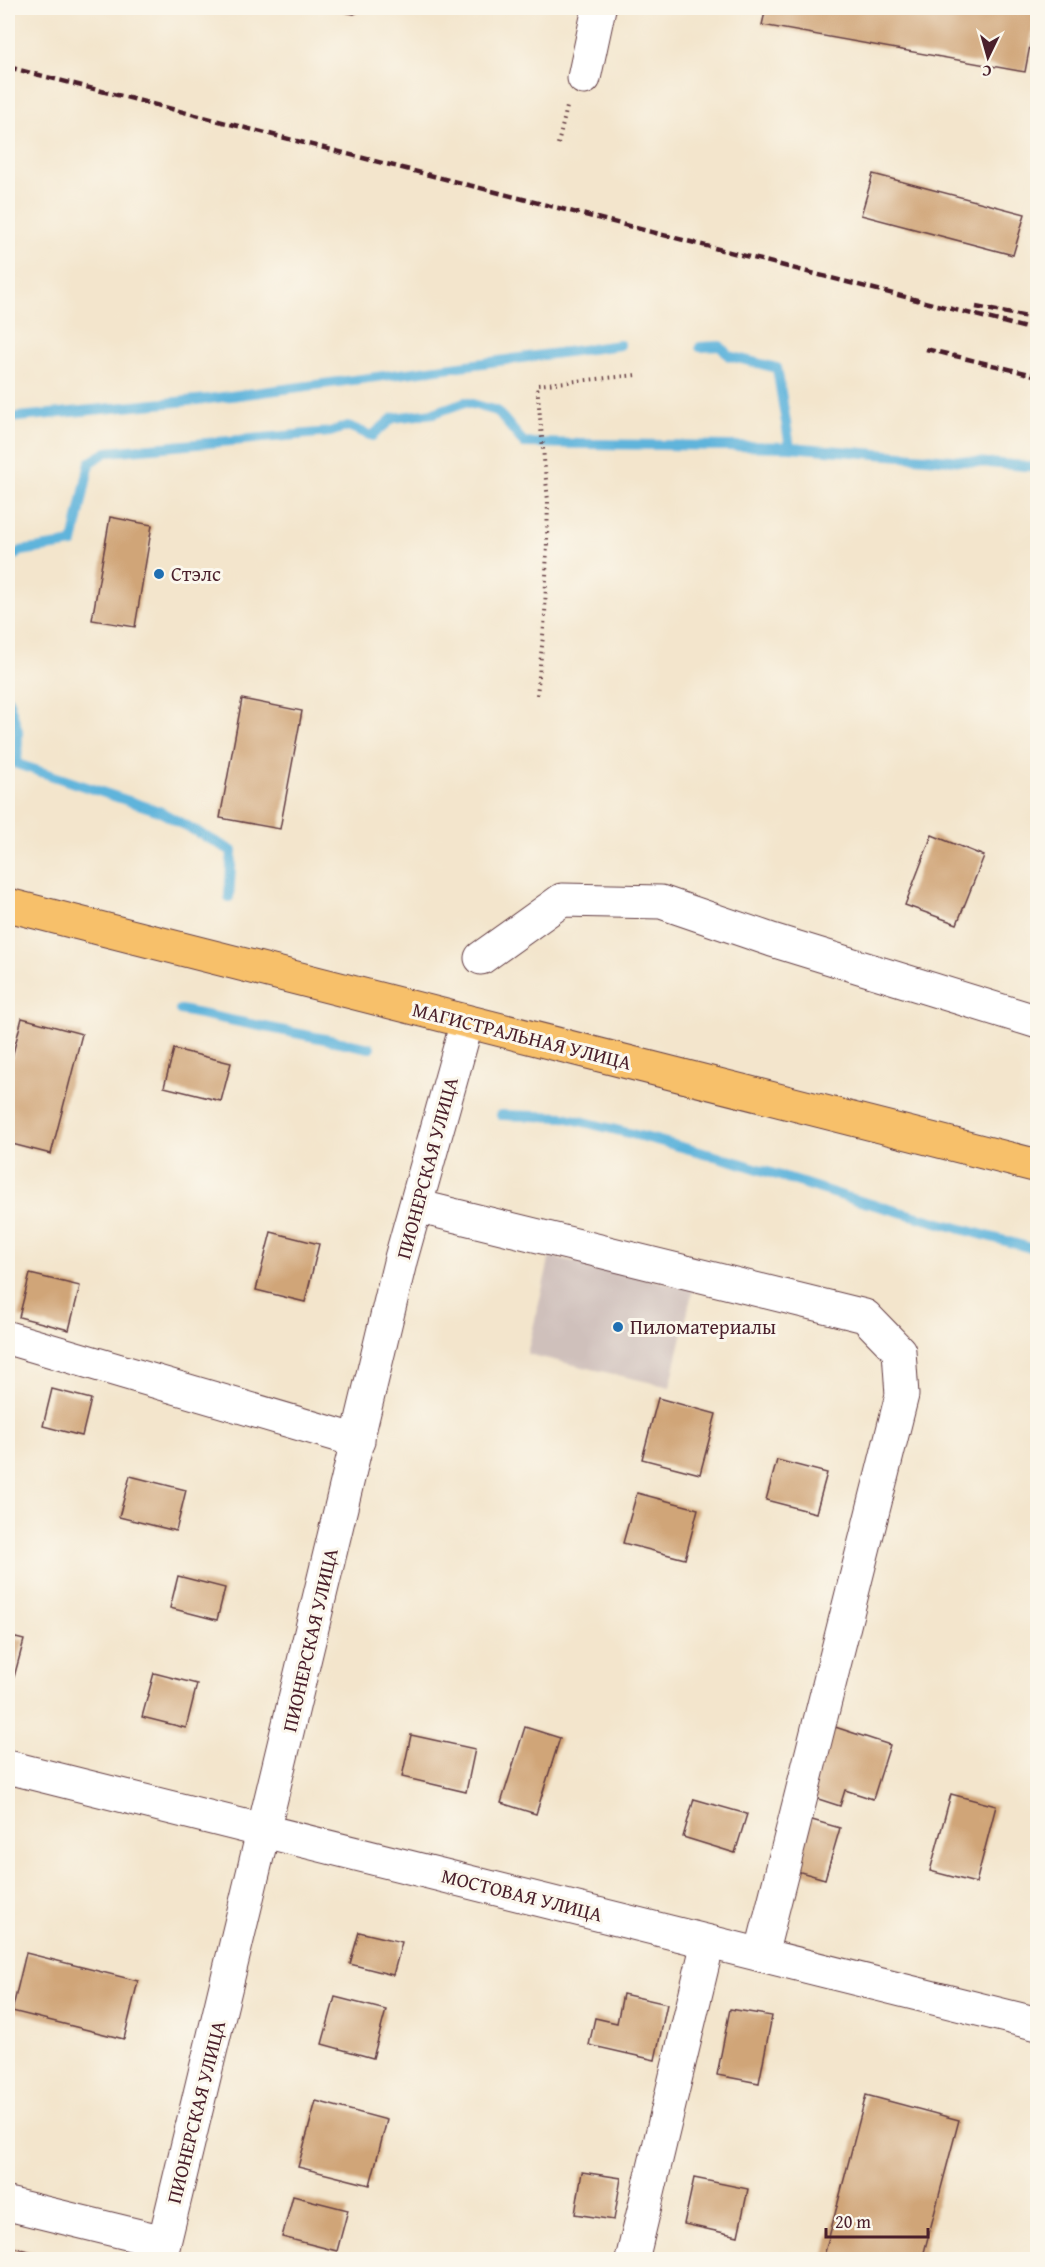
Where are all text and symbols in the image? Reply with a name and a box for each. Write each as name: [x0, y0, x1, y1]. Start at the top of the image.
north arrow: [958, 27, 1018, 87]
text: С: [981, 60, 992, 84]
place label: Стэлс: [171, 559, 221, 588]
marker: Стэлс: [152, 567, 166, 581]
street label: МАГИСТРАЛЬНАЯ УЛИЦА: [410, 994, 635, 1077]
street label: ПИОНЕРСКАЯ УЛИЦА: [388, 1074, 465, 1262]
place label: Пиломатериалы: [630, 1312, 776, 1341]
marker: Пиломатериалы: [611, 1320, 625, 1334]
street label: ПИОНЕРСКАЯ УЛИЦА: [274, 1545, 345, 1734]
street label: МОСТОВАЯ УЛИЦА: [439, 1860, 606, 1929]
street label: ПИОНЕРСКАЯ УЛИЦА: [159, 2017, 232, 2206]
scale bar: [826, 2201, 928, 2239]
text: 20 m: [835, 2208, 871, 2235]

